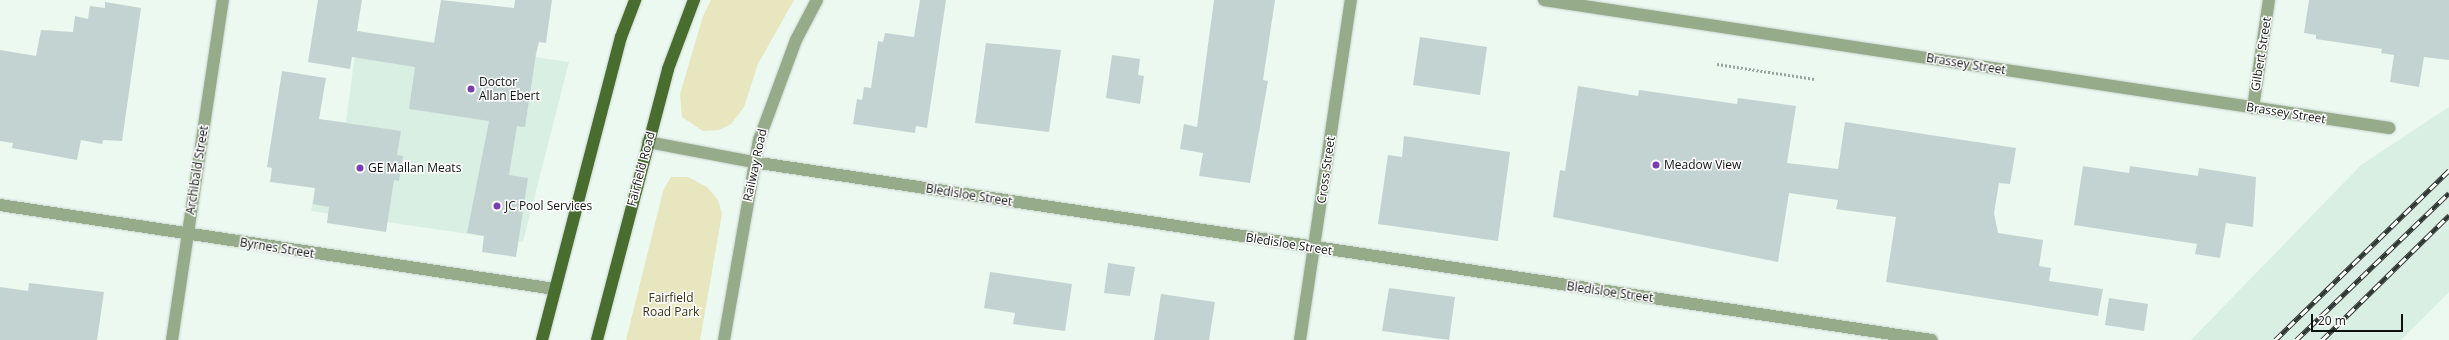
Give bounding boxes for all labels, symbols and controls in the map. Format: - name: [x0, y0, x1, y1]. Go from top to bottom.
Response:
- street label: Gilbert Street: [2248, 16, 2274, 92]
- street label: Brassey Street: [1925, 51, 2007, 77]
- place label: Doctor Allan Ebert: [479, 75, 540, 103]
- marker: Doctor Allan Ebert: [466, 84, 476, 94]
- street label: Brassey Street: [2245, 100, 2327, 126]
- street label: Archibald Street: [183, 125, 211, 215]
- street label: Railway Road: [740, 127, 770, 203]
- street label: Fairfield Road: [624, 130, 658, 208]
- street label: Cross Street: [1314, 135, 1338, 205]
- place label: Meadow View: [1664, 158, 1741, 172]
- marker: Meadow View: [1651, 160, 1661, 170]
- place label: GE Mallan Meats: [368, 161, 461, 175]
- marker: GE Mallan Meats: [355, 163, 365, 173]
- street label: Bledisloe Street: [925, 181, 1013, 209]
- place label: JC Pool Services: [505, 199, 592, 213]
- marker: JC Pool Services: [492, 201, 502, 211]
- street label: Bledisloe Street: [1245, 230, 1333, 258]
- street label: Byrnes Street: [239, 235, 315, 261]
- street label: Bledisloe Street: [1566, 279, 1654, 305]
- park label: Fairfield Road Park: [643, 291, 699, 319]
- scale bar: [2313, 306, 2405, 332]
- text: 20 m: [2318, 312, 2346, 329]

